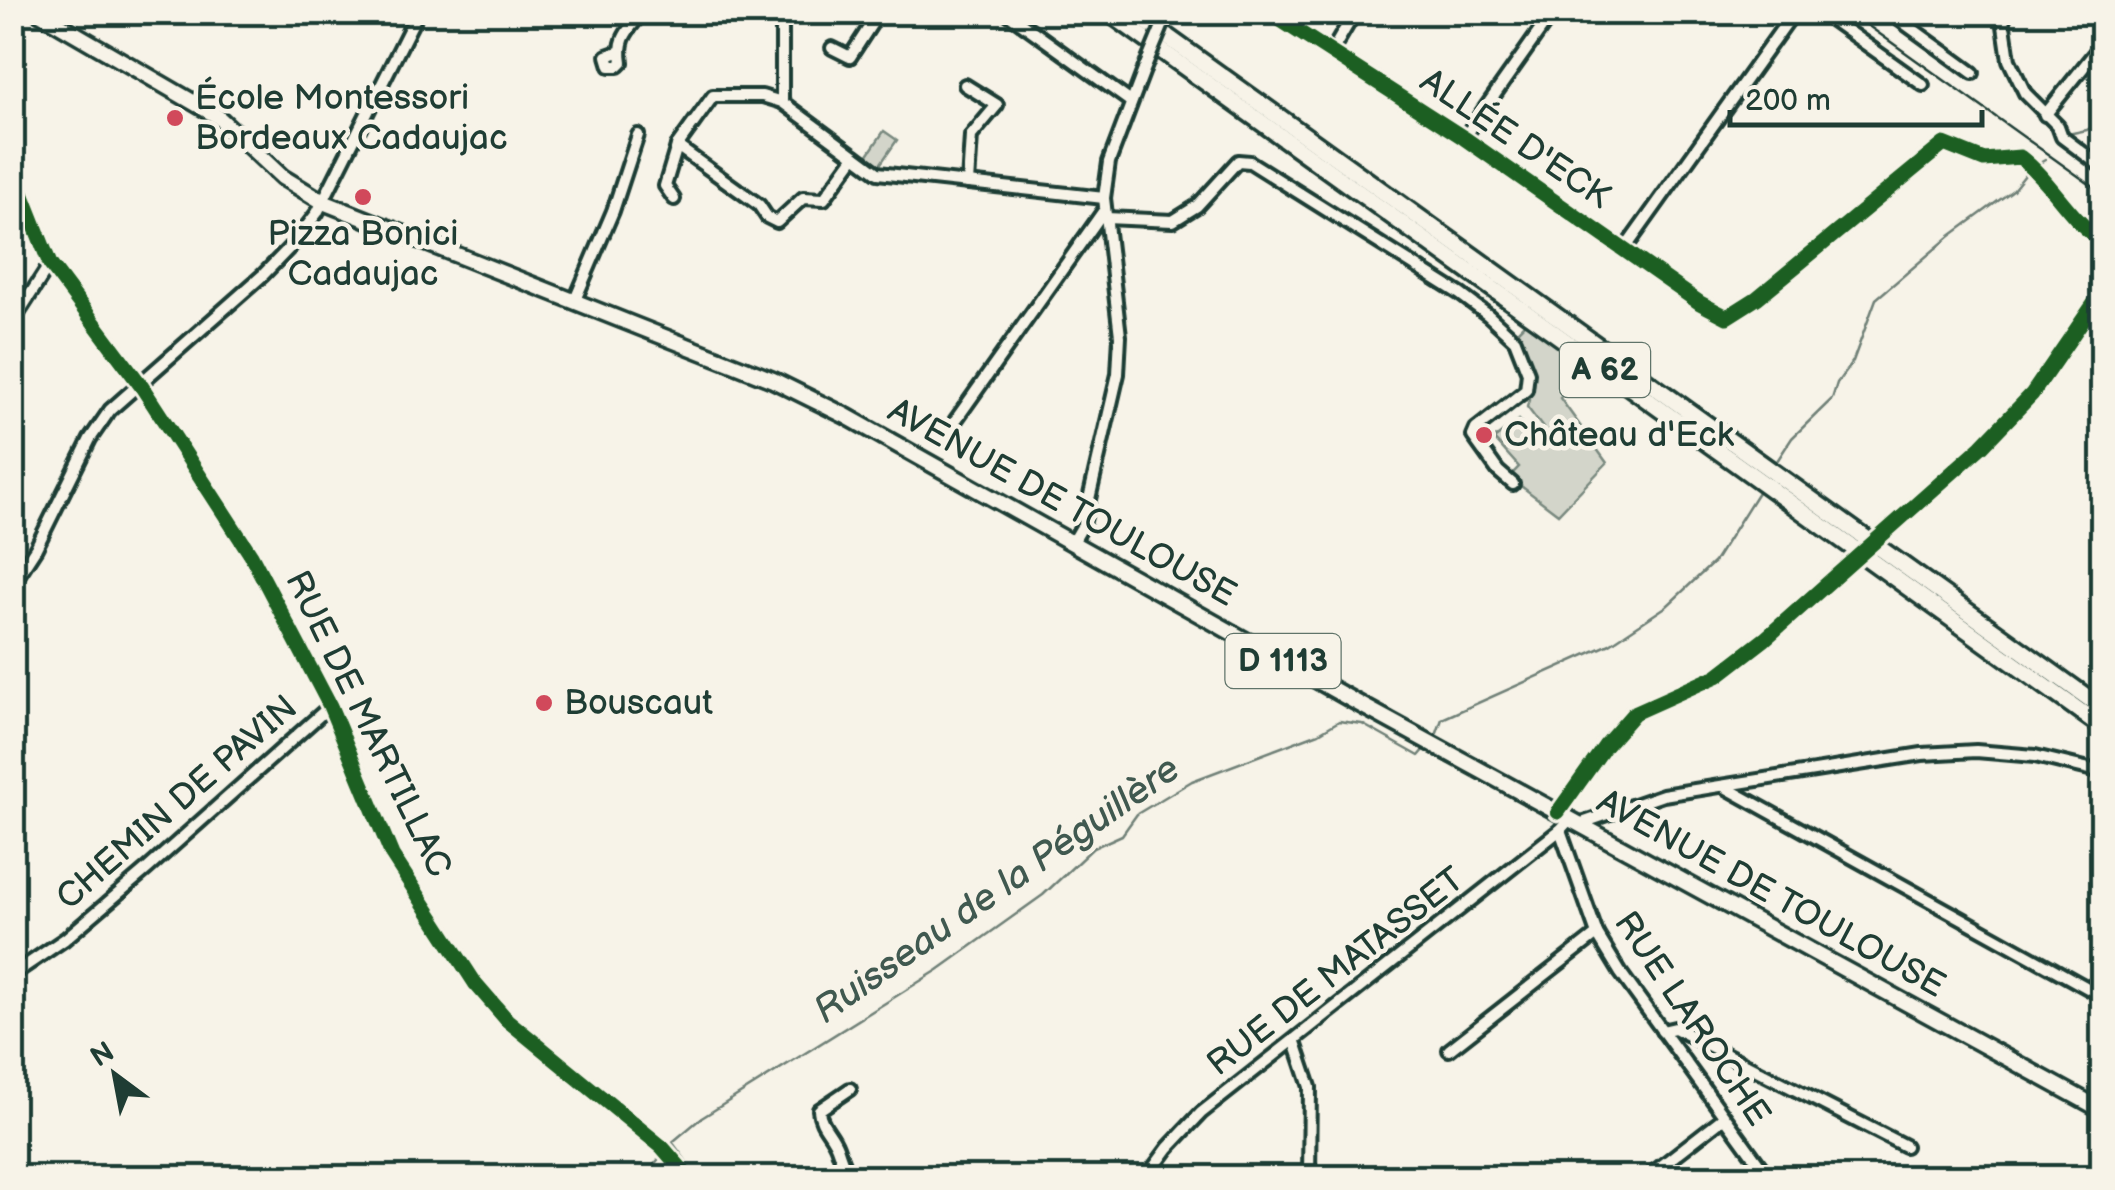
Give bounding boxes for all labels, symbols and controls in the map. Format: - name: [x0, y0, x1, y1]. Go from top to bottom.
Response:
- street label: ALLÉE D'ECK: [1412, 59, 1619, 219]
- scale bar: [1730, 65, 1982, 127]
- place label: École Montessori Bordeaux Cadaujac: [195, 76, 508, 160]
- text: 200 m: [1745, 83, 1831, 119]
- marker: École Montessori Bordeaux Cadaujac: [164, 107, 186, 129]
- marker: Pizza Bonici Cadaujac: [352, 186, 374, 208]
- place label: Pizza Bonici Cadaujac: [267, 213, 459, 296]
- road number: A 62: [1560, 343, 1650, 397]
- street label: AVENUE DE TOULOUSE: [880, 389, 1244, 617]
- place label: Château d'Eck: [1504, 414, 1735, 457]
- marker: Château d'Eck: [1473, 424, 1495, 446]
- street label: RUE DE MARTILLAC: [275, 564, 461, 884]
- road number: D 1113: [1226, 634, 1340, 688]
- place label: Bouscaut: [564, 682, 713, 725]
- street label: CHEMIN DE PAVIN: [48, 687, 306, 919]
- marker: Bouscaut: [533, 692, 555, 714]
- water label: Ruisseau de la Péguillère: [805, 746, 1189, 1034]
- street label: AVENUE DE TOULOUSE: [1589, 780, 1953, 1008]
- street label: RUE DE MATASSET: [1199, 858, 1473, 1086]
- street label: RUE LAROCHE: [1604, 904, 1780, 1134]
- north arrow: [65, 1025, 165, 1125]
- text: N: [85, 1036, 120, 1075]

